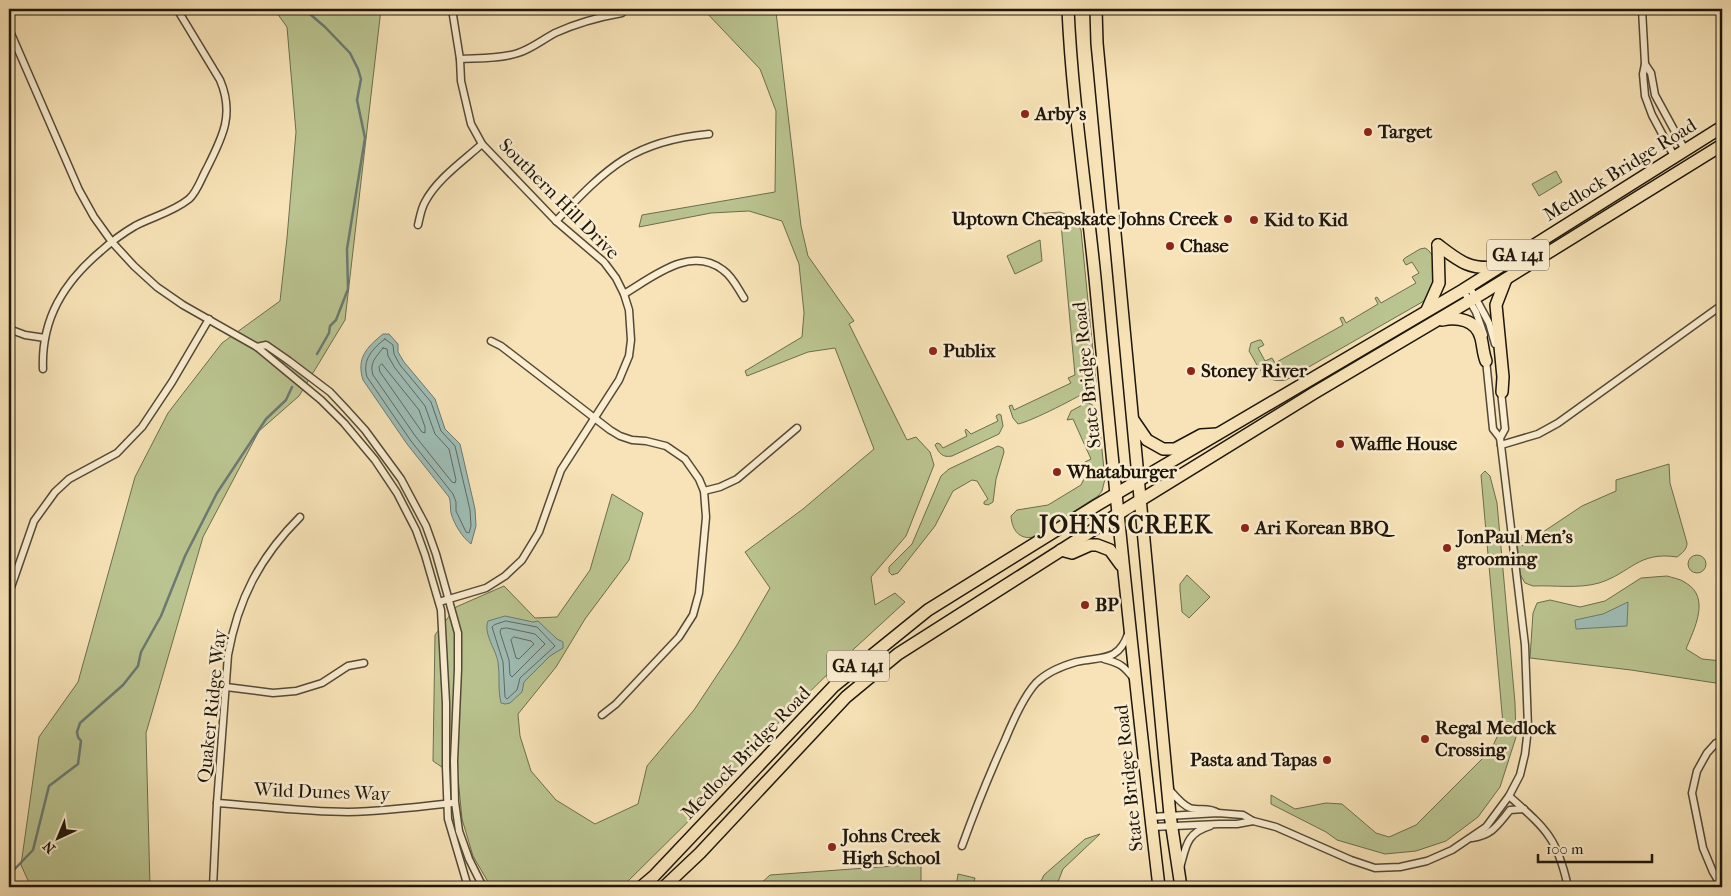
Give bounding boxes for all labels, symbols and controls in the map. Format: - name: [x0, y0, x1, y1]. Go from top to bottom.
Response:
- place label: Arby's: [1034, 103, 1086, 125]
- marker: Arby's: [1019, 108, 1031, 120]
- street label: Medlock Bridge Road: [1540, 114, 1701, 226]
- place label: Target: [1377, 121, 1433, 143]
- marker: Target: [1362, 126, 1374, 138]
- street label: Southern Hill Drive: [494, 134, 624, 264]
- place label: Uptown Cheapskate Johns Creek: [951, 208, 1219, 230]
- place label: Kid to Kid: [1264, 209, 1349, 231]
- marker: Uptown Cheapskate Johns Creek: [1222, 213, 1234, 225]
- marker: Kid to Kid: [1248, 214, 1260, 226]
- place label: Chase: [1180, 235, 1229, 257]
- marker: Chase: [1164, 240, 1176, 252]
- road number: GA 141: [1487, 240, 1549, 270]
- street label: State Bridge Road: [1068, 300, 1106, 450]
- place label: Publix: [943, 340, 997, 362]
- marker: Publix: [927, 345, 939, 357]
- place label: Stoney River: [1201, 360, 1308, 382]
- marker: Stoney River: [1185, 365, 1197, 377]
- place label: Waffle House: [1349, 433, 1458, 455]
- marker: Waffle House: [1334, 438, 1346, 450]
- place label: Whataburger: [1066, 461, 1178, 483]
- marker: Whataburger: [1051, 466, 1063, 478]
- district label: JOHNS CREEK: [1037, 511, 1213, 539]
- place label: Ari Korean BBQ: [1254, 517, 1395, 539]
- marker: Ari Korean BBQ: [1239, 522, 1251, 534]
- place label: JonPaul Men's grooming: [1455, 526, 1573, 570]
- marker: JonPaul Men's grooming: [1441, 542, 1453, 554]
- place label: BP: [1095, 594, 1119, 616]
- marker: BP: [1079, 599, 1091, 611]
- street label: Quaker Ridge Way: [193, 627, 231, 784]
- road number: GA 141: [827, 650, 889, 681]
- street label: Medlock Bridge Road: [677, 682, 816, 824]
- street label: State Bridge Road: [1110, 703, 1148, 853]
- place label: Regal Medlock Crossing: [1435, 717, 1557, 761]
- marker: Regal Medlock Crossing: [1419, 733, 1431, 745]
- place label: Pasta and Tapas: [1190, 749, 1317, 771]
- marker: Pasta and Tapas: [1321, 754, 1333, 766]
- street label: Wild Dunes Way: [252, 779, 391, 805]
- north arrow: [32, 814, 82, 864]
- place label: Johns Creek High School: [840, 825, 941, 869]
- scale bar: [1538, 831, 1652, 863]
- text: N: [39, 837, 59, 857]
- text: 100 m: [1546, 840, 1584, 858]
- marker: Johns Creek High School: [826, 841, 838, 853]

